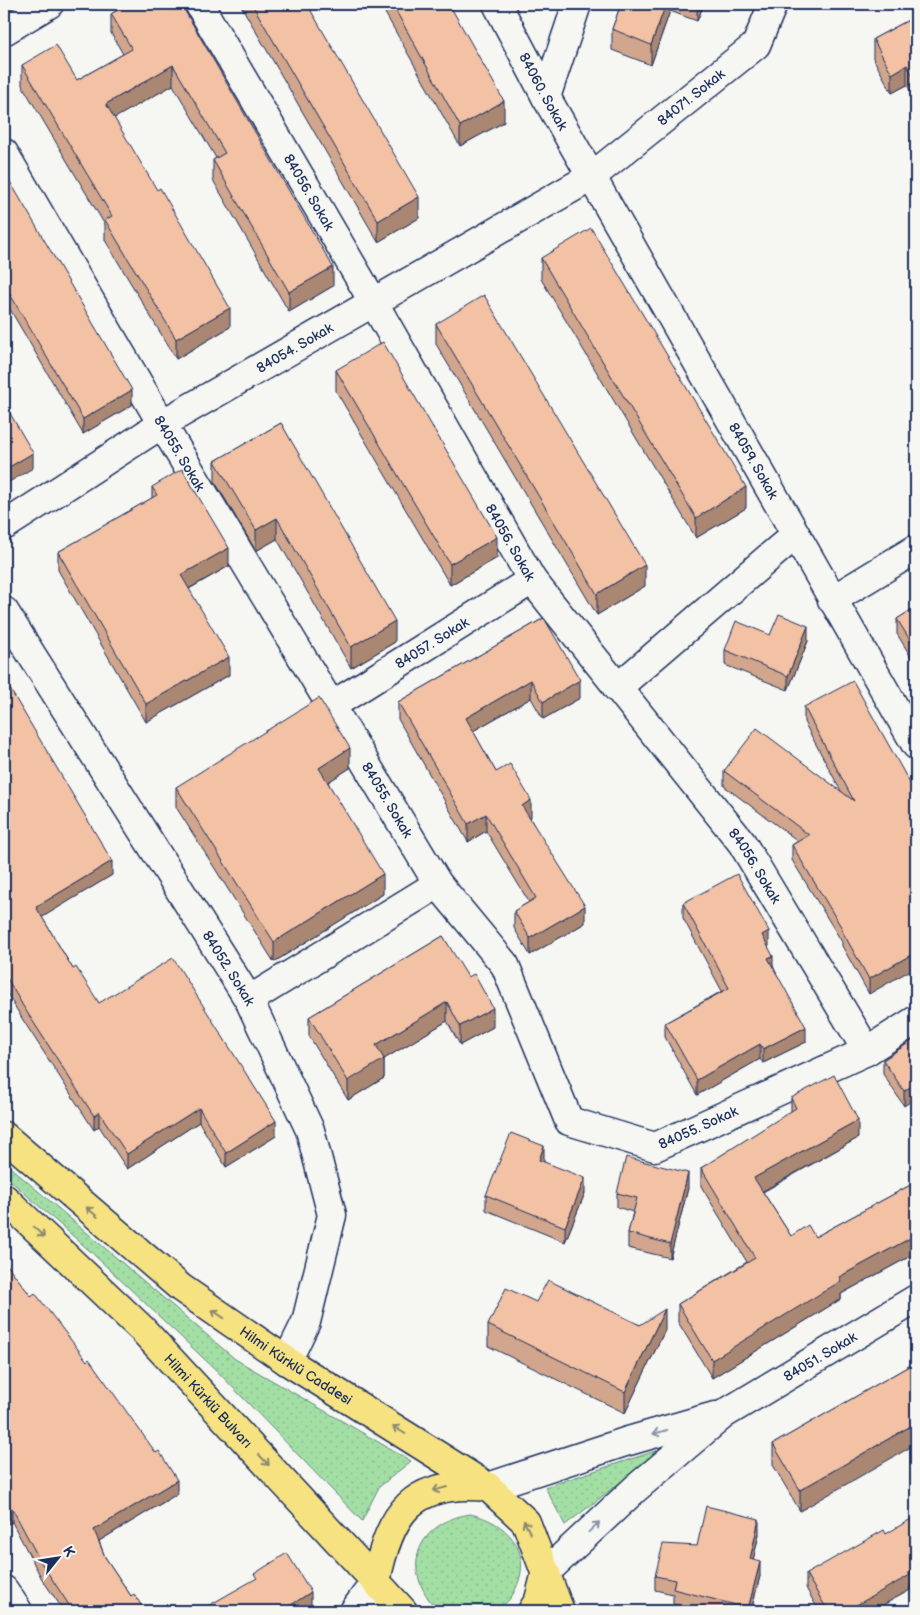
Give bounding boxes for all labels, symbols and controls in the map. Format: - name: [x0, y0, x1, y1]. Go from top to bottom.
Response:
- street label: 84060. Sokak: [516, 50, 572, 133]
- street label: 84071. Sokak: [654, 65, 728, 129]
- street label: 84056. Sokak: [280, 151, 338, 234]
- street label: 84054. Sokak: [253, 319, 336, 376]
- street label: 84055. Sokak: [150, 413, 209, 494]
- street label: 84059. Sokak: [725, 420, 782, 502]
- street label: 84056. Sokak: [482, 501, 539, 584]
- street label: 84057. Sokak: [392, 613, 472, 672]
- street label: 84055. Sokak: [358, 759, 417, 841]
- street label: 84056. Sokak: [725, 825, 785, 907]
- street label: 84052. Sokak: [199, 927, 259, 1008]
- street label: 84055. Sokak: [656, 1102, 740, 1153]
- one-way arrow: [86, 1206, 99, 1217]
- one-way arrow: [33, 1226, 46, 1238]
- one-way arrow: [212, 1309, 226, 1319]
- street label: Hilmi Kürklü Caddesi: [236, 1322, 356, 1408]
- street label: 84051. Sokak: [780, 1328, 860, 1385]
- street label: Hilmi Kürklü Bulvarı: [161, 1350, 256, 1451]
- one-way arrow: [392, 1425, 406, 1436]
- one-way arrow: [653, 1428, 669, 1437]
- one-way arrow: [258, 1453, 270, 1466]
- one-way arrow: [432, 1485, 448, 1494]
- one-way arrow: [522, 1520, 532, 1535]
- one-way arrow: [588, 1521, 600, 1533]
- north arrow: [32, 1532, 82, 1582]
- text: K: [59, 1543, 79, 1561]

